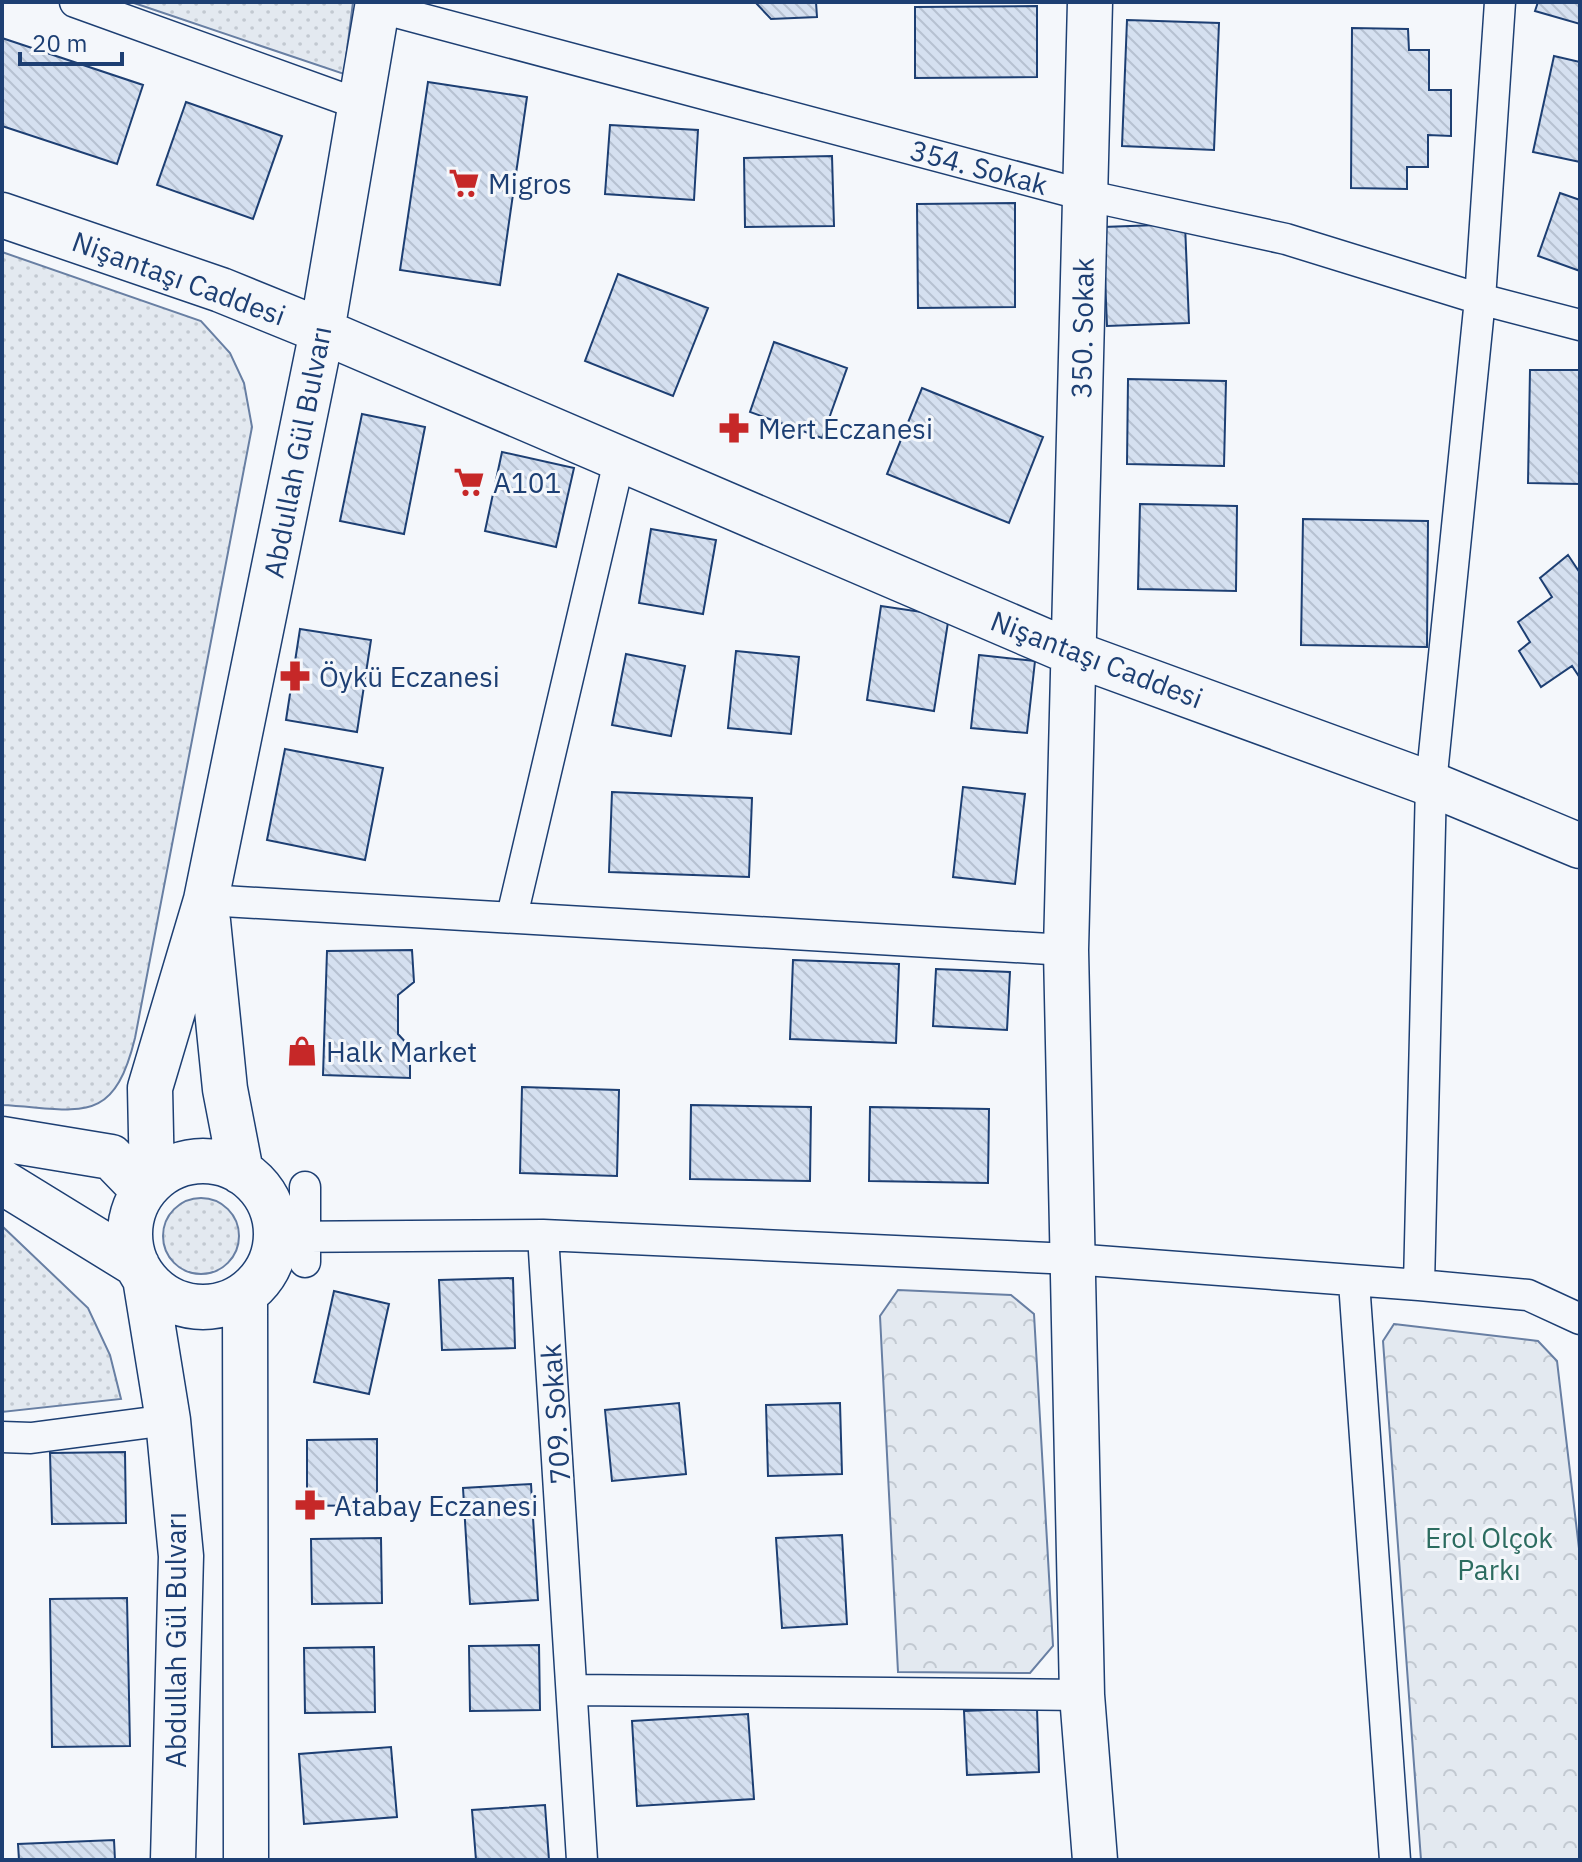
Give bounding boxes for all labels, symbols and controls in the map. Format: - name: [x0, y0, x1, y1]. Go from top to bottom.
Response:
- scale bar: [20, 16, 122, 66]
- text: 20 m: [32, 27, 87, 59]
- street label: 354. Sokak: [906, 131, 1052, 203]
- place label: Migros: [488, 165, 572, 202]
- supermarket icon: Migros: [447, 166, 481, 200]
- street label: Nişantaşı Caddesi: [67, 222, 291, 334]
- street label: 350. Sokak: [1062, 257, 1102, 399]
- street label: Abdullah Gül Bulvarı: [254, 323, 340, 581]
- place label: Mert Eczanesi: [758, 410, 933, 447]
- pharmacy icon: Mert Eczanesi: [717, 411, 751, 445]
- place label: A101: [493, 464, 561, 501]
- supermarket icon: A101: [452, 465, 486, 499]
- street label: Nişantaşı Caddesi: [986, 602, 1208, 716]
- place label: Öykü Eczanesi: [319, 658, 500, 695]
- pharmacy icon: Öykü Eczanesi: [278, 659, 312, 693]
- place label: Halk Market: [326, 1033, 477, 1070]
- shop icon: Halk Market: [285, 1034, 319, 1068]
- street label: 709. Sokak: [532, 1342, 578, 1486]
- place label: Atabay Eczanesi: [334, 1487, 538, 1524]
- pharmacy icon: Atabay Eczanesi: [293, 1488, 327, 1522]
- street label: Abdullah Gül Bulvarı: [157, 1512, 194, 1768]
- park label: Erol Olçok Parkı: [1425, 1519, 1553, 1588]

